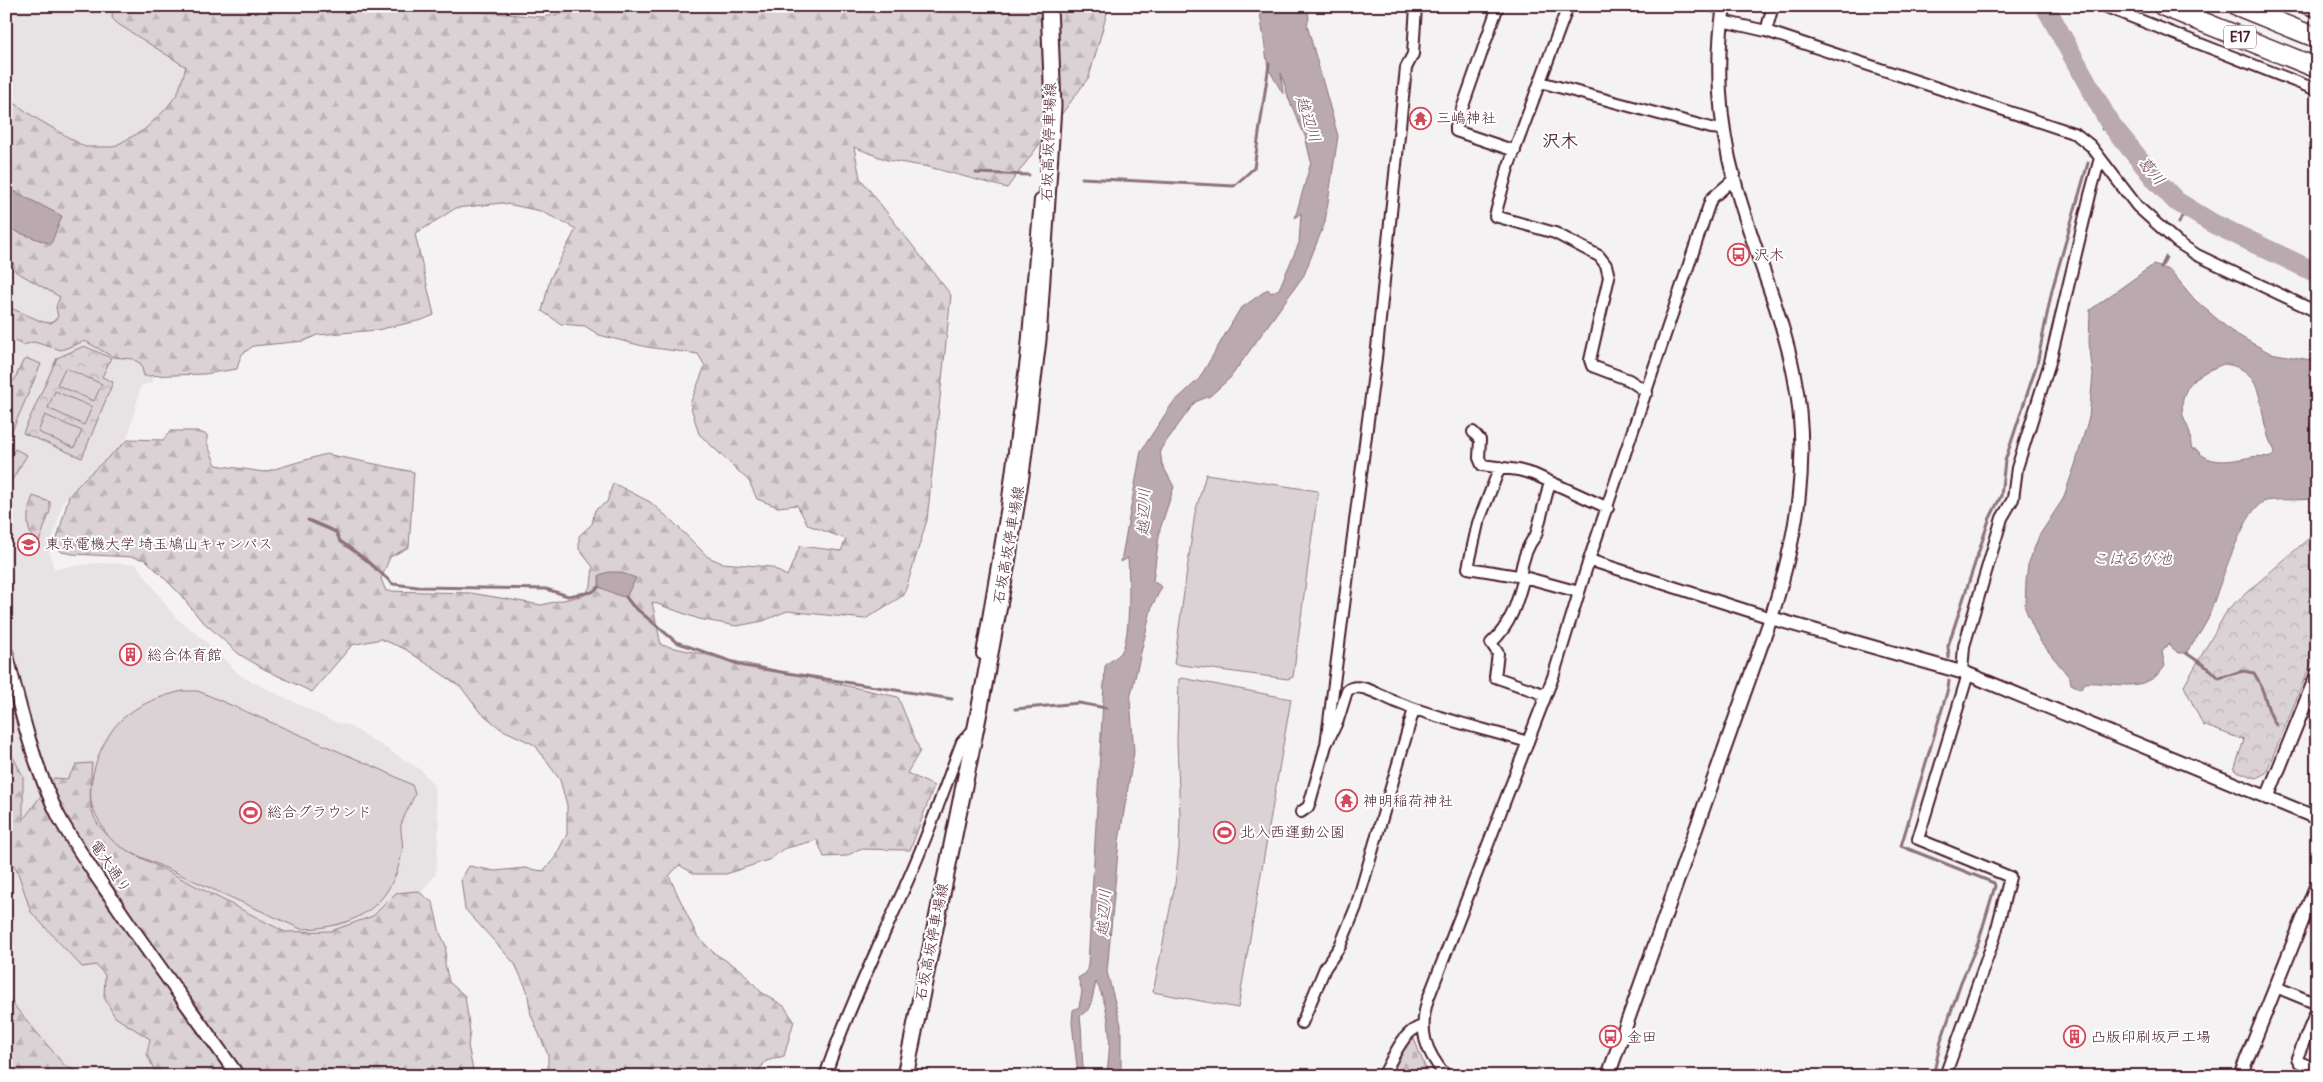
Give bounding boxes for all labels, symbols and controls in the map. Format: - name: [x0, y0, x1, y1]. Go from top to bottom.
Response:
- road number: E17: [2224, 26, 2256, 48]
- street label: 石坂高坂停車場線: [1037, 82, 1061, 202]
- water label: 越辺川: [1291, 92, 1325, 145]
- temple icon: 三嶋神社: [1408, 106, 1432, 130]
- place label: 三嶋神社: [1436, 109, 1496, 128]
- district label: 沢木: [1542, 130, 1578, 153]
- water label: 葛川: [2133, 152, 2169, 190]
- bus stop icon: 沢木: [1726, 243, 1750, 267]
- place label: 沢木: [1754, 246, 1784, 265]
- street label: 石坂高坂停車場線: [989, 484, 1029, 606]
- water label: 越辺川: [1133, 488, 1155, 537]
- school or university icon: 東京電機大学 埼玉鳩山キャンパス: [17, 532, 41, 556]
- place label: 東京電機大学 埼玉鳩山キャンパス: [45, 535, 273, 554]
- water label: こはるが池: [2092, 549, 2173, 569]
- building icon: 総合体育館: [119, 643, 143, 667]
- place label: 総合体育館: [147, 646, 222, 665]
- temple icon: 神明稲荷神社: [1335, 789, 1359, 813]
- place label: 神明稲荷神社: [1363, 792, 1453, 811]
- sports icon: 総合グラウンド: [239, 800, 263, 824]
- place label: 総合グラウンド: [267, 803, 372, 822]
- sports icon: 北入西運動公園: [1212, 820, 1236, 844]
- place label: 北入西運動公園: [1240, 823, 1345, 842]
- street label: 電大通り: [85, 837, 135, 897]
- street label: 石坂高坂停車場線: [911, 881, 953, 1003]
- water label: 越辺川: [1092, 888, 1116, 939]
- bus stop icon: 金田: [1599, 1025, 1623, 1049]
- building icon: 凸版印刷坂戸工場: [2063, 1025, 2087, 1049]
- place label: 金田: [1627, 1028, 1657, 1047]
- place label: 凸版印刷坂戸工場: [2091, 1028, 2211, 1047]

